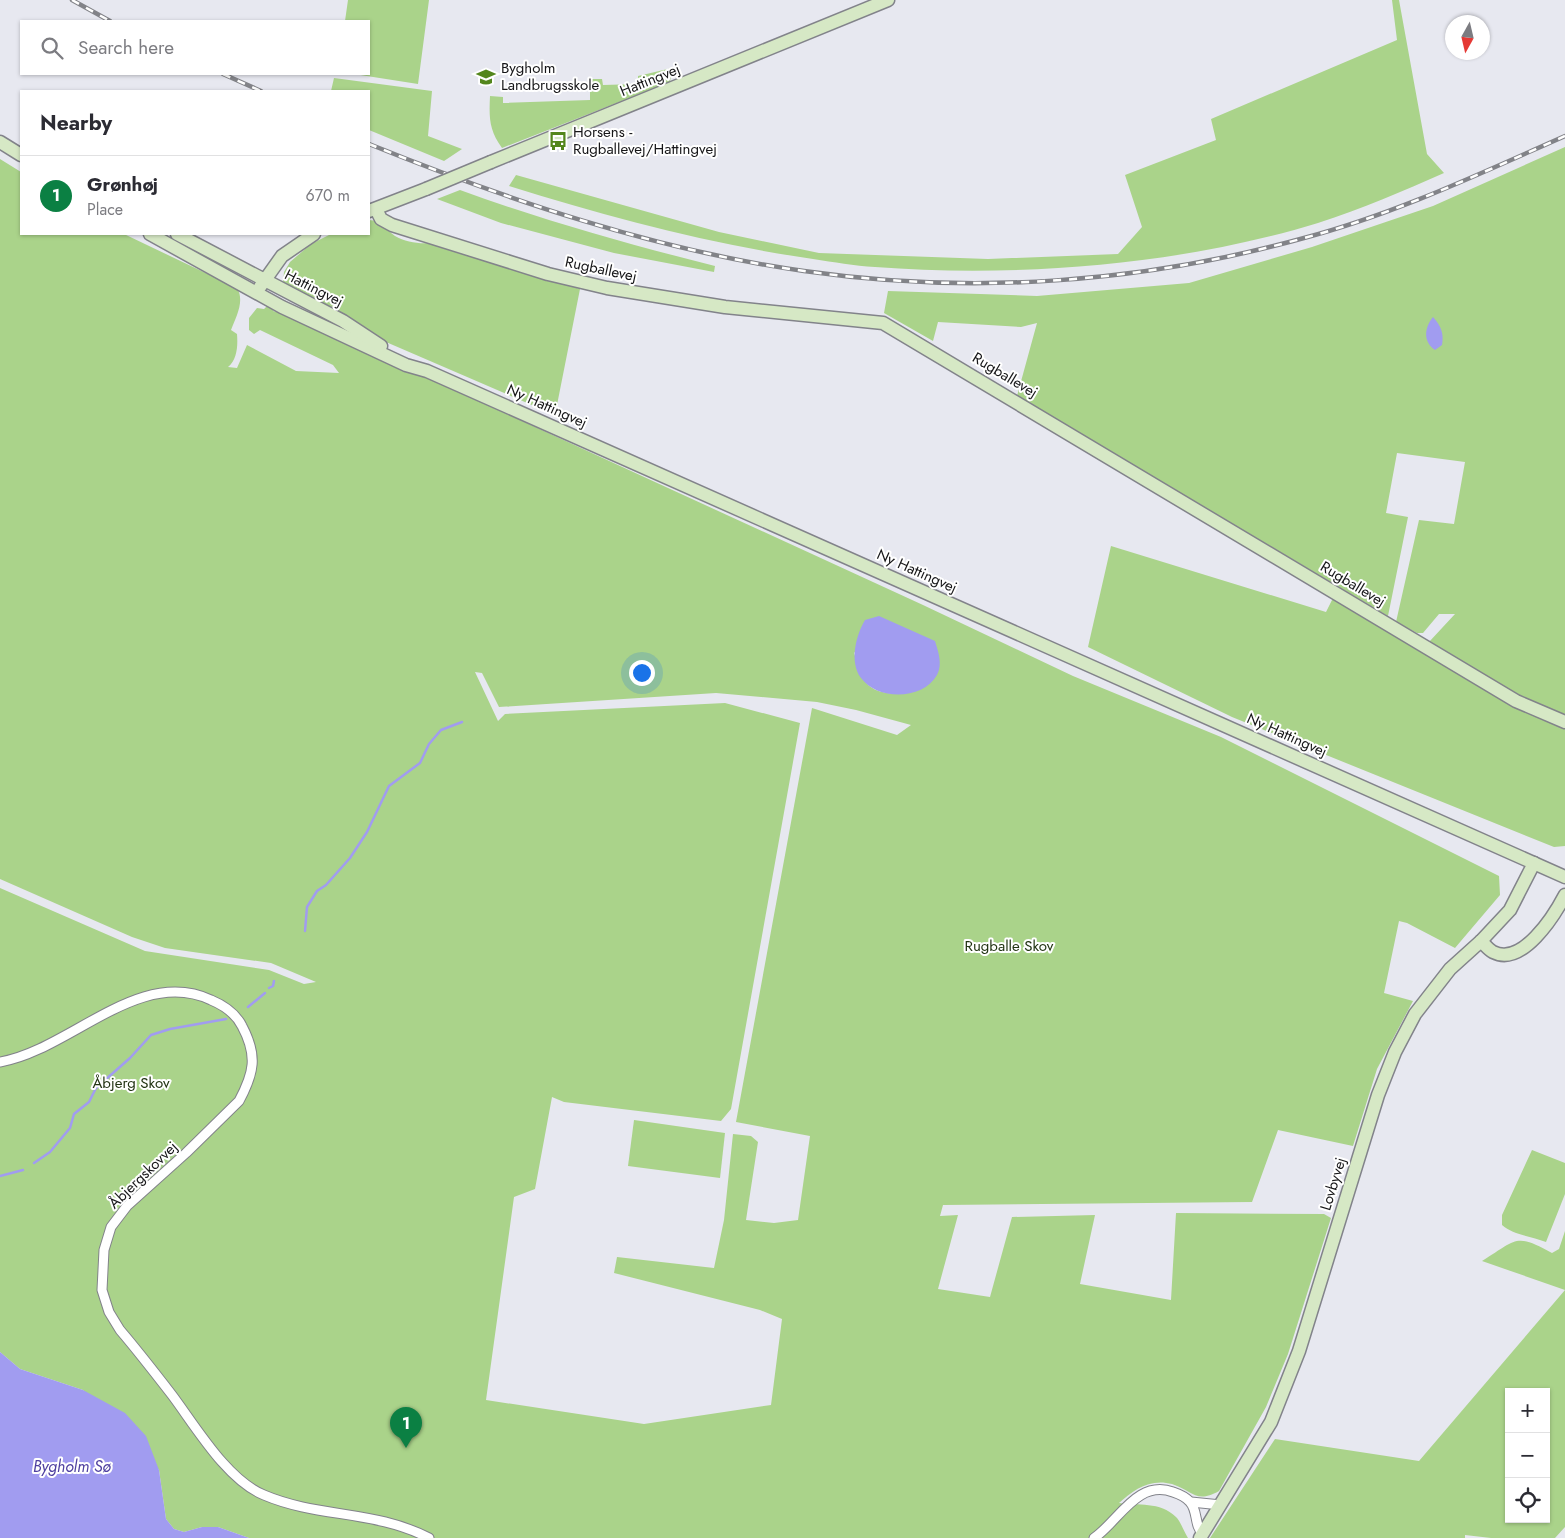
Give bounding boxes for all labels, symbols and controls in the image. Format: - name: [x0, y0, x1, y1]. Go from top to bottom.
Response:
- north arrow: [1445, 15, 1490, 60]
- search box: [20, 20, 370, 75]
- icon: search: [38, 34, 66, 62]
- text: Search here: [78, 34, 174, 61]
- place label: Bygholm Landbrugsskole: [501, 57, 600, 96]
- street label: Hattingvej: [617, 58, 683, 102]
- school or university icon: Bygholm Landbrugsskole: [475, 66, 497, 88]
- text: Nearby: [40, 108, 112, 138]
- place label: Horsens - Rugballevej/Hattingvej: [573, 121, 717, 160]
- bus stop icon: Horsens - Rugballevej/Hattingvej: [547, 130, 569, 152]
- text: Grønhøj: [87, 171, 158, 198]
- text: 1: [52, 184, 60, 207]
- text: 670 m: [306, 184, 350, 207]
- text: Place: [87, 198, 123, 221]
- street label: Rugballevej: [563, 251, 639, 287]
- street label: Hattingvej: [281, 264, 347, 312]
- street label: Rugballevej: [968, 347, 1042, 403]
- street label: Ny Hattingvej: [503, 378, 591, 434]
- street label: Ny Hattingvej: [873, 543, 961, 599]
- street label: Rugballevej: [1316, 556, 1390, 612]
- your location: [629, 660, 655, 686]
- street label: Ny Hattingvej: [1243, 707, 1331, 763]
- park label: Rugballe Skov: [965, 935, 1054, 957]
- park label: Åbjerg Skov: [92, 1072, 170, 1094]
- street label: Åbjergskovvej: [103, 1136, 183, 1214]
- street label: Lovbyvej: [1315, 1155, 1351, 1213]
- map controls: [1505, 1388, 1550, 1523]
- button: +: [1505, 1388, 1550, 1433]
- pin: 1: [390, 1407, 422, 1448]
- button: −: [1505, 1433, 1550, 1478]
- water label: Bygholm Sø: [33, 1455, 112, 1478]
- button: locate: [1505, 1478, 1550, 1523]

